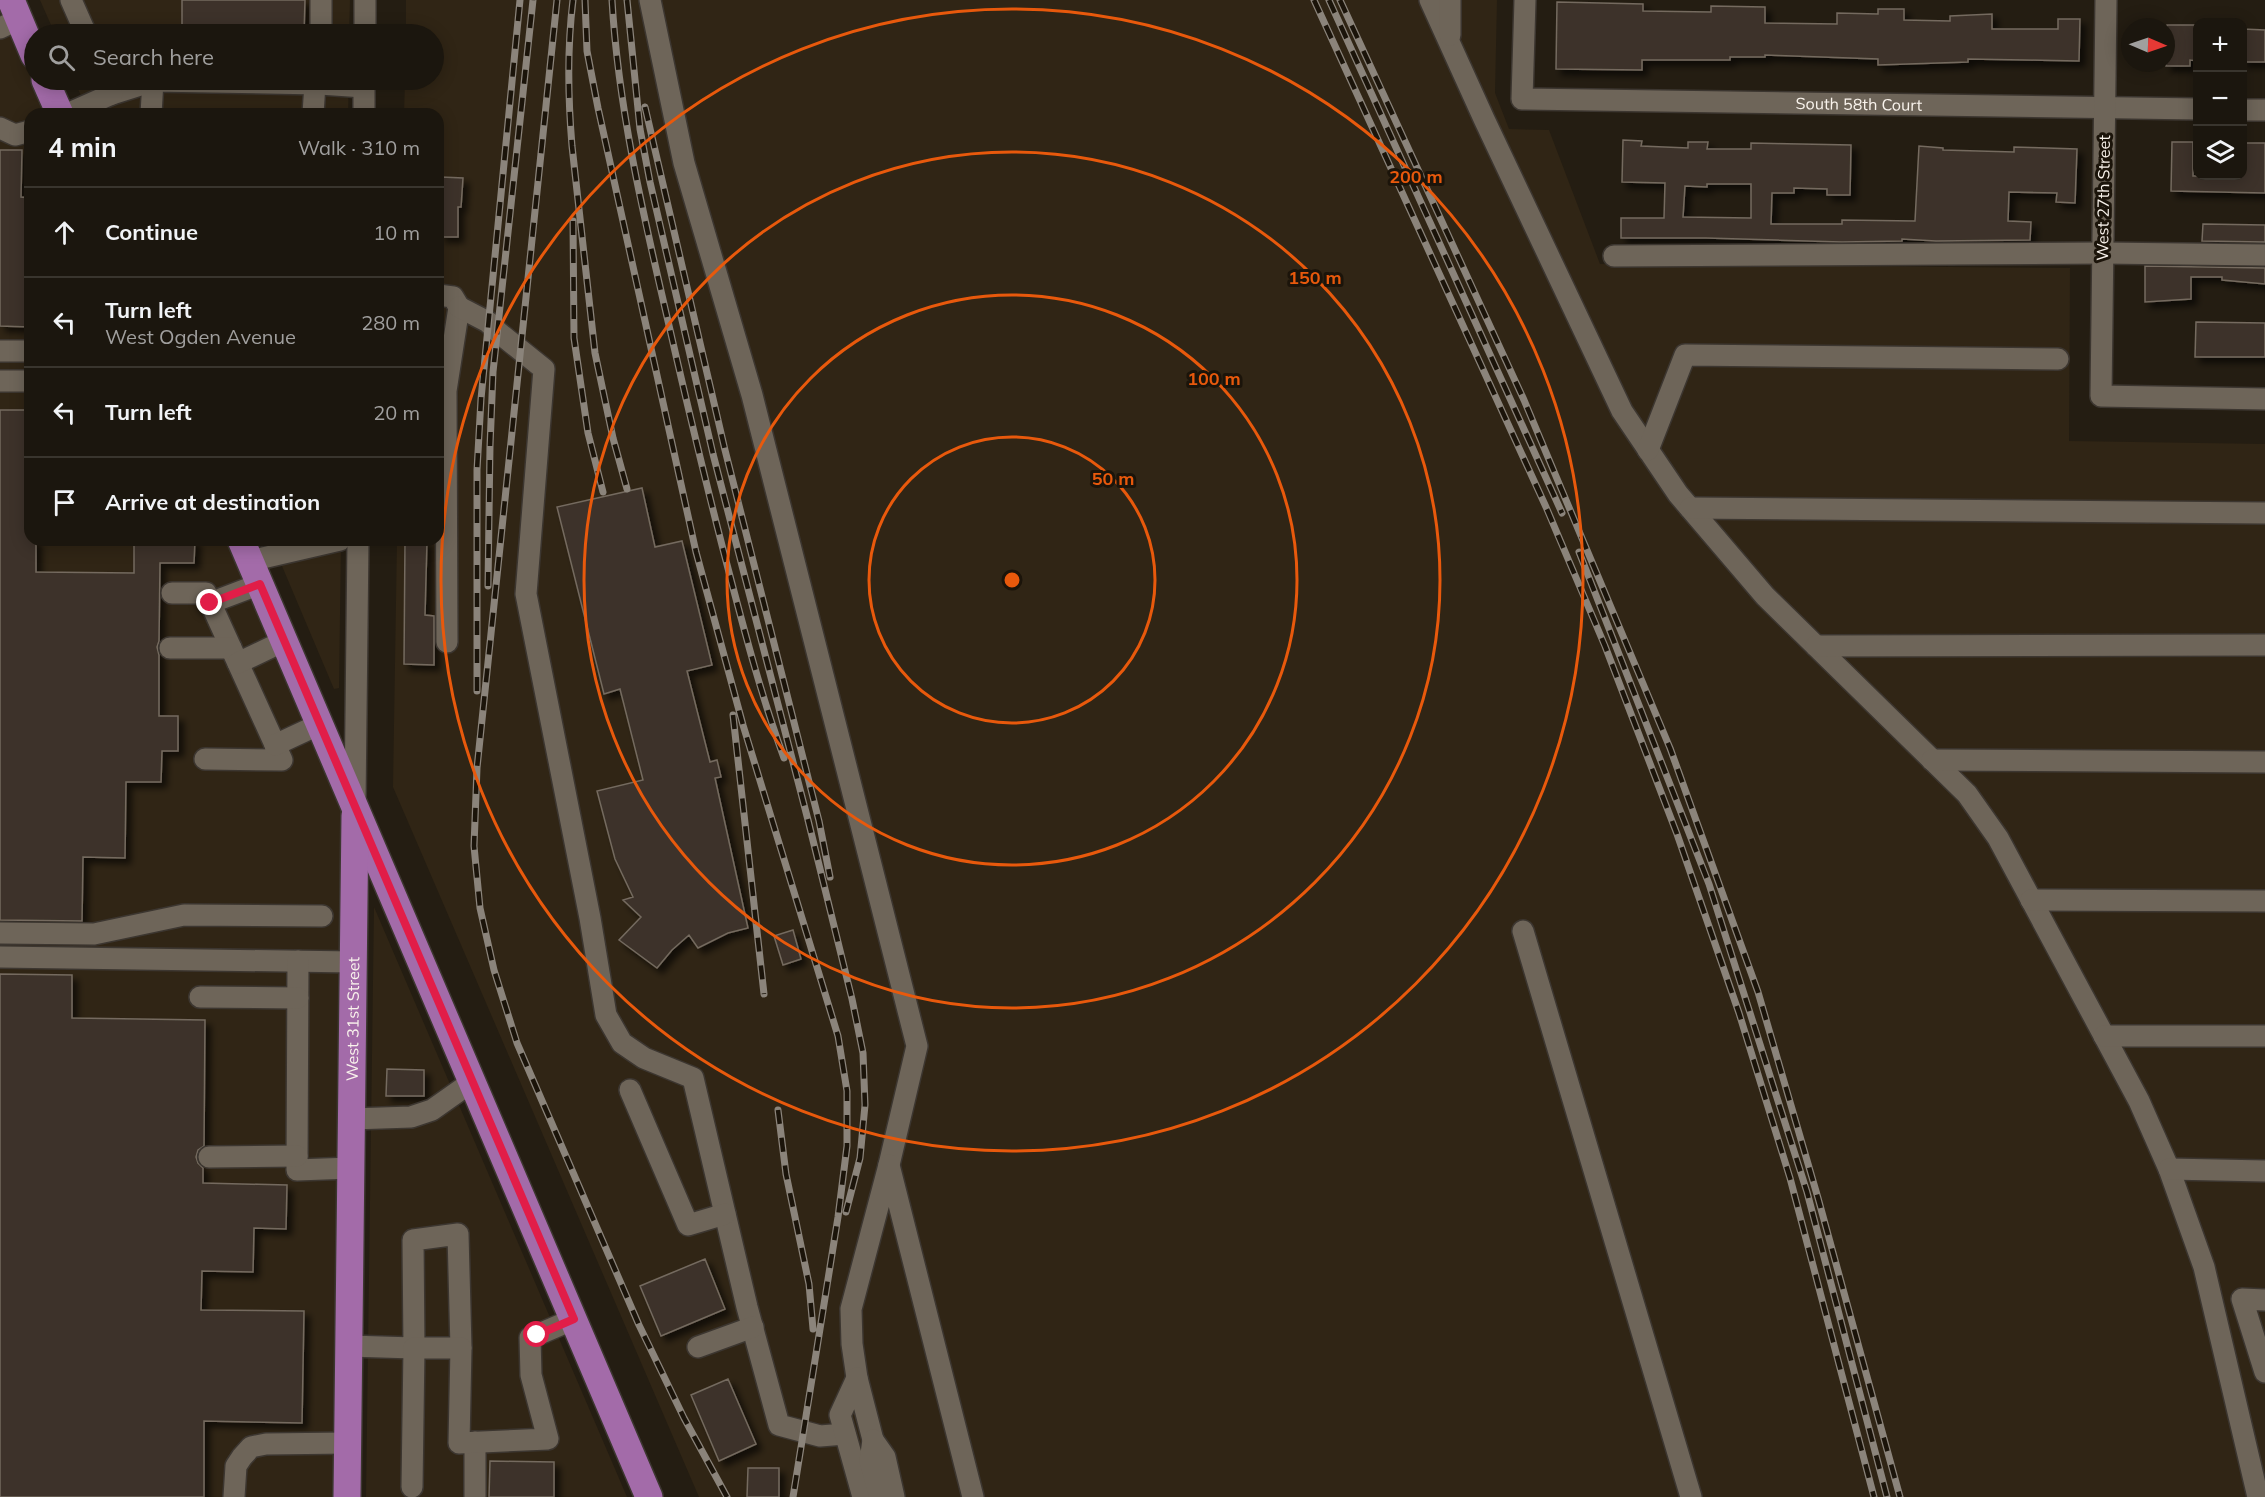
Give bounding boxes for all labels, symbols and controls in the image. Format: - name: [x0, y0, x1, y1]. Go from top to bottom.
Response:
- north arrow: [2121, 18, 2175, 72]
- map controls: [2193, 18, 2247, 180]
- button: +: [2193, 18, 2247, 72]
- search box: [24, 24, 444, 90]
- icon: search: [45, 41, 78, 74]
- text: Search here: [93, 43, 214, 71]
- button: −: [2193, 72, 2247, 126]
- street label: South 58th Court: [1796, 93, 1923, 115]
- button: layers: [2193, 126, 2247, 180]
- text: 4 min: [48, 131, 117, 164]
- text: Walk · 310 m: [298, 135, 420, 160]
- street label: West 27th Street: [2092, 135, 2114, 261]
- text: 200 m: [1389, 165, 1443, 188]
- icon: ahead: [48, 216, 81, 249]
- text: Continue: [105, 218, 198, 246]
- text: 10 m: [373, 220, 420, 245]
- text: 150 m: [1288, 266, 1342, 289]
- text: Turn left: [105, 296, 192, 324]
- icon: left: [48, 306, 81, 339]
- text: 280 m: [361, 310, 420, 335]
- text: West Ogden Avenue: [105, 324, 296, 349]
- text: 100 m: [1187, 367, 1241, 390]
- icon: left: [48, 396, 81, 429]
- text: Turn left: [105, 398, 192, 426]
- text: 20 m: [373, 400, 420, 425]
- text: 50 m: [1092, 467, 1134, 490]
- icon: arrive: [48, 486, 81, 519]
- text: Arrive at destination: [105, 488, 320, 516]
- centre of rings: [1002, 570, 1022, 590]
- route end: [196, 589, 222, 615]
- street label: West 31st Street: [342, 956, 363, 1081]
- route start: [523, 1321, 549, 1347]

